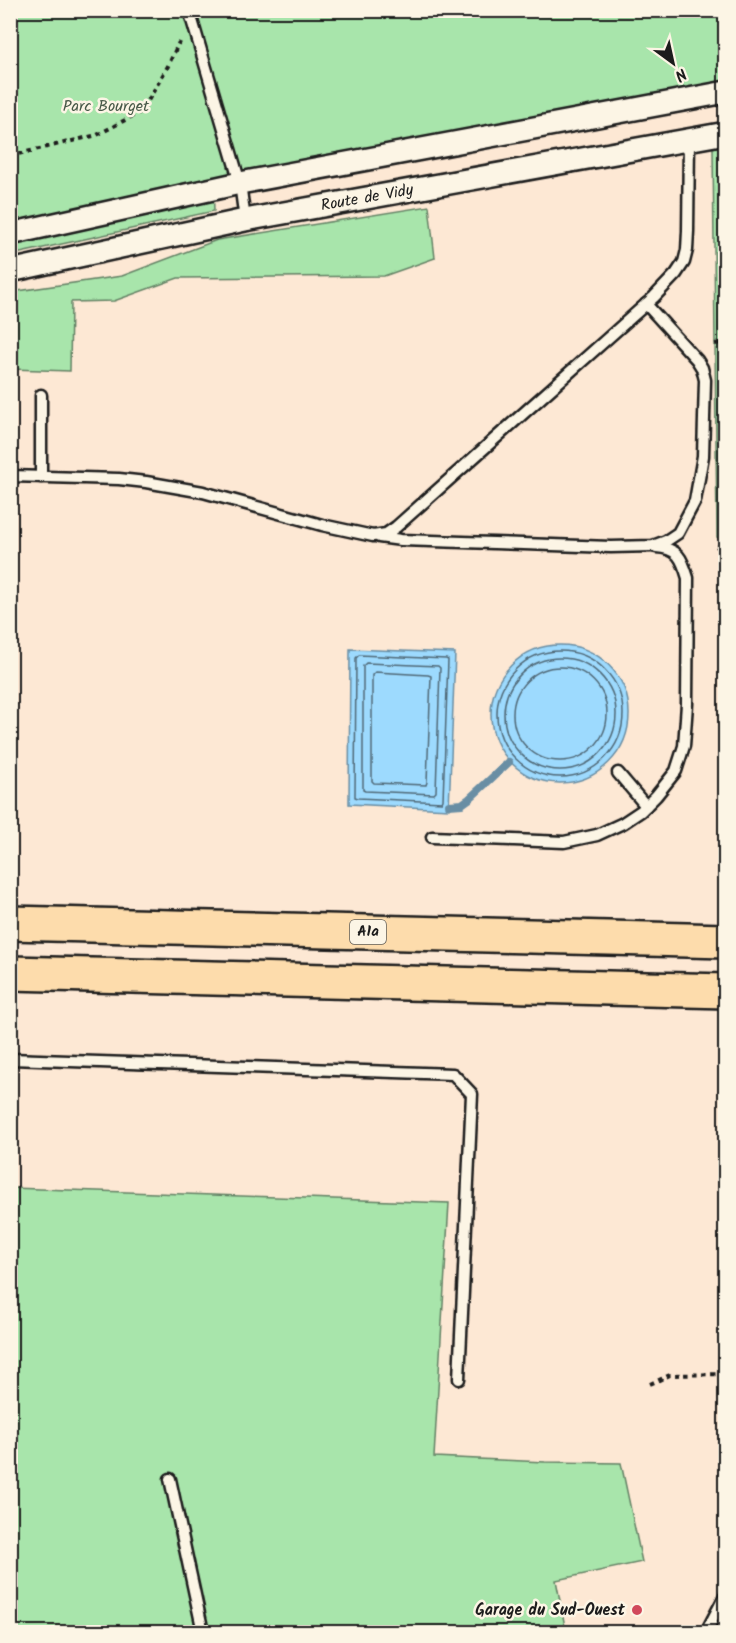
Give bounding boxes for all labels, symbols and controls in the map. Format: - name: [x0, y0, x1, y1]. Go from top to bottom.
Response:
- north arrow: [643, 33, 703, 93]
- text: N: [669, 61, 691, 88]
- park label: Parc Bourget: [63, 94, 150, 119]
- street label: Route de Vidy: [319, 177, 416, 218]
- road number: A1a: [350, 920, 386, 944]
- place label: Garage du Sud-Ouest: [475, 1598, 626, 1623]
- marker: Garage du Sud-Ouest: [630, 1603, 644, 1617]

